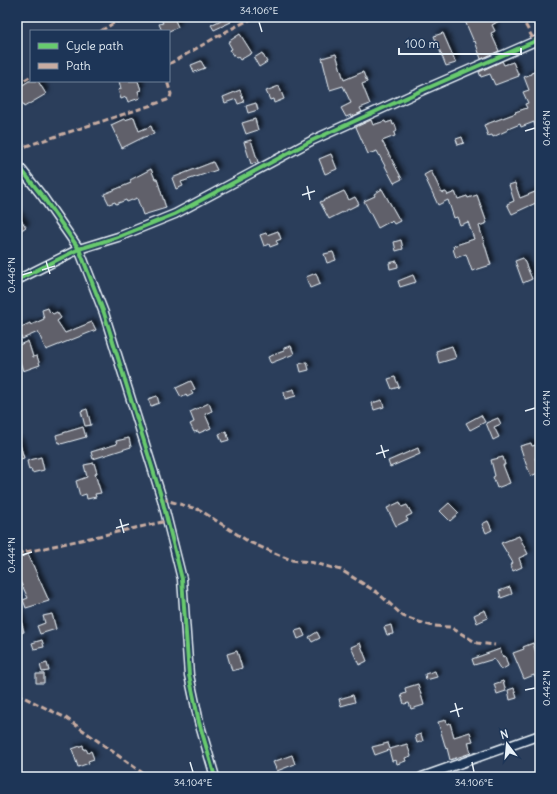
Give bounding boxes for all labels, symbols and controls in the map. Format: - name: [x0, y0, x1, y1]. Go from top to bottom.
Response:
- text: 34.106°E: [240, 4, 278, 17]
- legend: [30, 30, 170, 82]
- scale bar: [399, 30, 521, 56]
- text: 100 m: [405, 36, 439, 51]
- text: Cycle path: [66, 38, 123, 53]
- text: Path: [66, 58, 91, 73]
- text: 0.446°N: [540, 110, 553, 146]
- text: 0.446°N: [5, 257, 18, 293]
- text: 0.444°N: [540, 390, 553, 426]
- text: 0.444°N: [5, 537, 18, 573]
- text: 0.442°N: [540, 670, 553, 706]
- north arrow: [487, 724, 527, 764]
- text: N: [499, 727, 510, 742]
- text: 34.104°E: [174, 776, 212, 789]
- text: 34.106°E: [455, 776, 493, 789]

